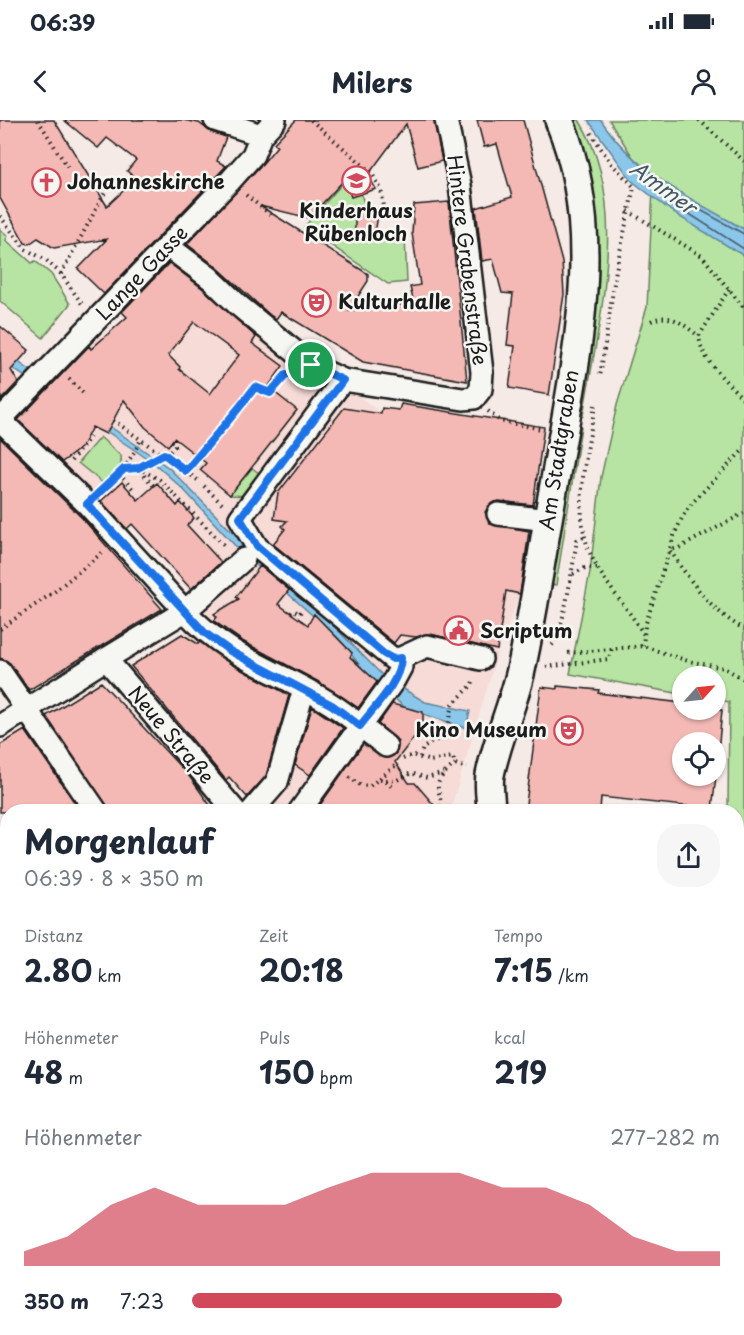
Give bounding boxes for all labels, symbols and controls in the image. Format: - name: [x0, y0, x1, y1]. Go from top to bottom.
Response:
- text: 06:39: [30, 5, 95, 38]
- text: Milers: [331, 61, 413, 102]
- icon: back: [24, 65, 57, 98]
- icon: person: [687, 65, 720, 98]
- water label: Ammer: [624, 151, 707, 223]
- street label: Hintere Grabenstraße: [440, 153, 496, 367]
- school or university icon: Kinderhaus Rübenloch: [340, 165, 372, 197]
- church icon: Johanneskirche: [30, 166, 62, 198]
- place label: Johanneskirche: [67, 166, 225, 196]
- place label: Kinderhaus Rübenloch: [299, 195, 413, 248]
- street label: Lange Gasse: [88, 218, 194, 326]
- theatre icon: Kulturhalle: [301, 286, 333, 318]
- place label: Kulturhalle: [338, 286, 451, 316]
- pin: [285, 339, 336, 390]
- icon: arrive: [294, 348, 327, 381]
- street label: Am Stadtgraben: [531, 367, 586, 532]
- public building icon: Scriptum: [443, 615, 475, 647]
- place label: Scriptum: [480, 615, 572, 645]
- north arrow: [672, 666, 726, 720]
- map controls: [672, 666, 726, 786]
- street label: Neue Straße: [122, 679, 222, 790]
- place label: Kino Museum: [416, 714, 547, 744]
- theatre icon: Kino Museum: [552, 714, 584, 746]
- button: locate: [672, 732, 726, 786]
- text: Morgenlauf: [24, 815, 214, 865]
- button: share: [657, 824, 720, 887]
- text: 06:39 · 8 × 350 m: [24, 863, 204, 893]
- text: Distanz: [24, 923, 83, 947]
- text: Zeit: [259, 923, 288, 947]
- text: Tempo: [494, 923, 543, 947]
- text: 2.80: [24, 947, 92, 992]
- text: 20:18: [259, 947, 344, 992]
- text: 7:15: [494, 947, 553, 992]
- text: km: [92, 963, 122, 987]
- text: /km: [553, 963, 589, 987]
- text: Höhenmeter: [24, 1025, 118, 1049]
- text: Puls: [259, 1025, 290, 1049]
- text: kcal: [494, 1025, 526, 1049]
- text: 48: [24, 1049, 63, 1094]
- text: 150: [259, 1049, 315, 1094]
- text: 219: [494, 1049, 547, 1094]
- text: m: [63, 1065, 83, 1089]
- text: bpm: [315, 1065, 353, 1089]
- text: Höhenmeter: [24, 1122, 142, 1152]
- text: 277–282 m: [610, 1122, 720, 1152]
- text: 350 m: [24, 1286, 89, 1316]
- text: 7:23: [120, 1286, 164, 1316]

